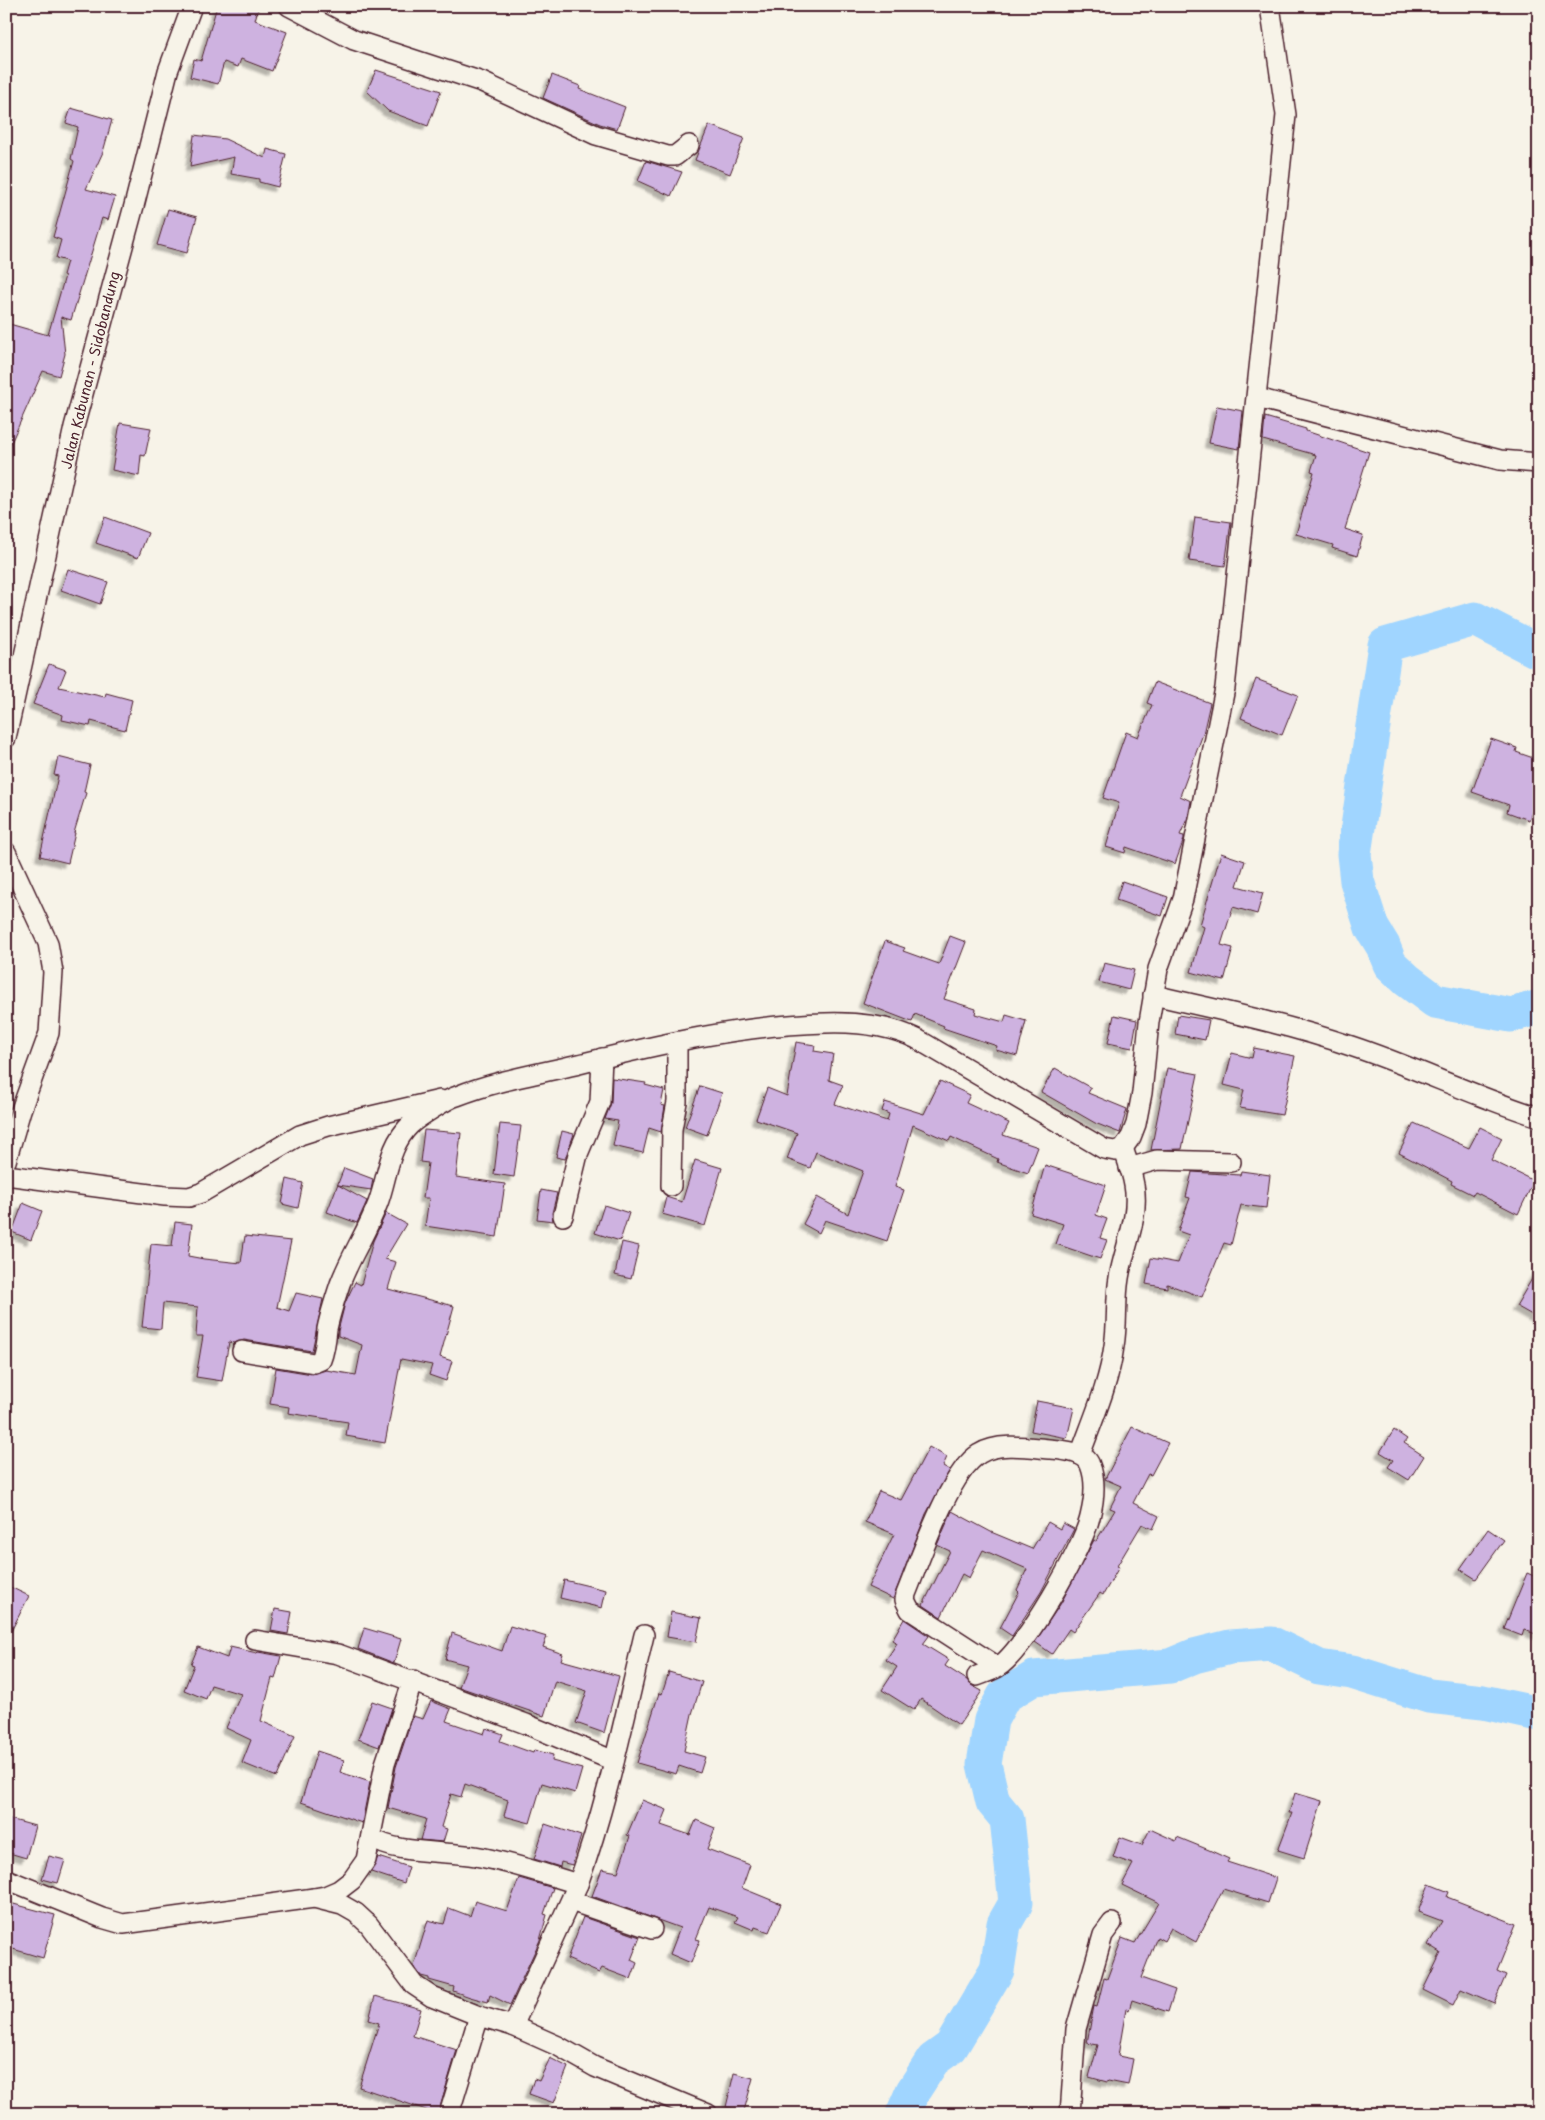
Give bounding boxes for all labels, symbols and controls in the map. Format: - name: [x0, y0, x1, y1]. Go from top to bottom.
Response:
- street label: Jalan Kabunan - Sidobandung: [55, 269, 125, 471]

